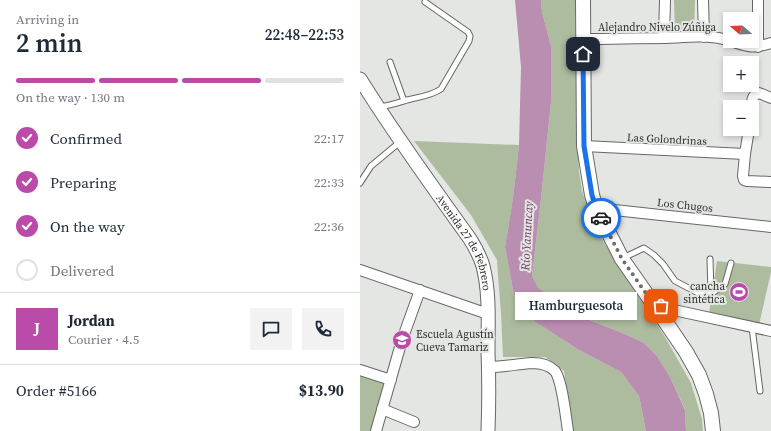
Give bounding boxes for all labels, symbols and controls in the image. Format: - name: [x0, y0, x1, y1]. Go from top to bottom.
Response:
- text: Arriving in: [16, 11, 79, 28]
- north arrow: [723, 12, 759, 48]
- map controls: [723, 12, 759, 136]
- street label: Alejandro Nivelo Zúñiga: [598, 20, 716, 35]
- text: 22:48–22:53: [265, 24, 344, 45]
- text: 2 min: [16, 25, 83, 61]
- pin: [566, 37, 600, 71]
- icon: home: [572, 43, 594, 65]
- button: +: [723, 56, 759, 92]
- text: On the way · 130 m: [16, 89, 125, 106]
- button: −: [723, 100, 759, 136]
- icon: check: [16, 127, 38, 149]
- text: Confirmed: [50, 128, 122, 149]
- text: 22:17: [314, 130, 344, 147]
- street label: Las Golondrinas: [627, 130, 708, 149]
- icon: check: [16, 171, 38, 193]
- text: Preparing: [50, 172, 116, 193]
- text: 22:33: [314, 174, 344, 191]
- street label: Avenida 27 de Febrero: [432, 191, 494, 292]
- street label: Los Chugos: [656, 195, 714, 216]
- courier: [581, 198, 621, 238]
- water label: Río Yanuncay: [517, 201, 537, 272]
- icon: car: [590, 207, 612, 229]
- icon: check: [16, 215, 38, 237]
- text: On the way: [50, 216, 125, 237]
- text: 22:36: [314, 218, 344, 235]
- text: Delivered: [50, 260, 114, 281]
- place label: cancha sintética: [683, 279, 725, 307]
- sports icon: cancha sintética: [728, 281, 750, 303]
- pin: [644, 289, 678, 323]
- callout: Hamburguesota: [515, 292, 637, 320]
- icon: bag: [650, 295, 672, 317]
- text: Hamburguesota: [529, 297, 623, 314]
- button: chat: [250, 308, 292, 350]
- button: phone: [302, 308, 344, 350]
- text: Jordan: [68, 310, 115, 331]
- text: J: [34, 318, 40, 339]
- place label: Escuela Agustín Cueva Tamariz: [416, 327, 494, 355]
- school or university icon: Escuela Agustín Cueva Tamariz: [391, 329, 413, 351]
- text: Courier · 4.5: [68, 331, 139, 348]
- text: Order #5166: [16, 380, 97, 401]
- text: $13.90: [299, 380, 344, 401]

